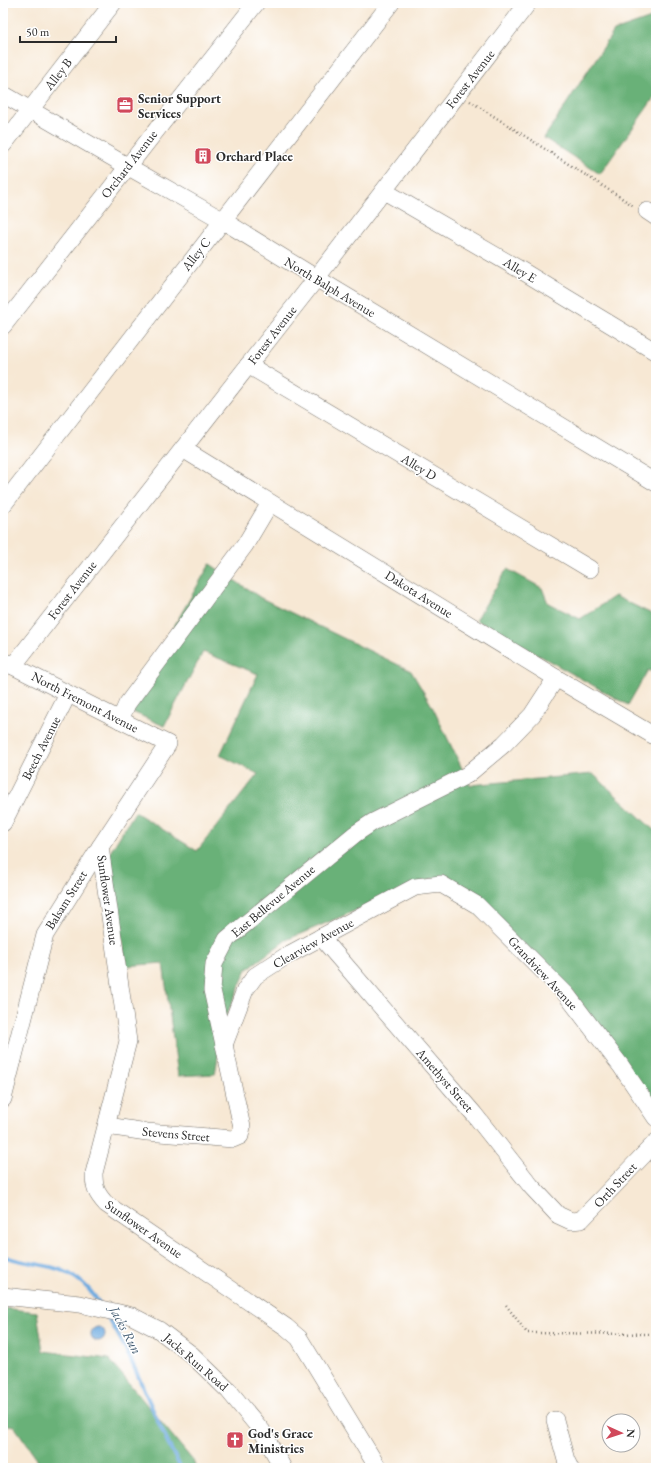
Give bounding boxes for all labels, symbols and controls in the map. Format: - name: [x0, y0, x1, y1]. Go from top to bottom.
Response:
- scale bar: [20, 18, 116, 44]
- text: 50 m: [26, 24, 50, 40]
- street label: Forest Avenue: [442, 46, 498, 112]
- street label: Alley B: [40, 54, 76, 94]
- place label: Senior Support Services: [138, 90, 221, 122]
- office icon: Senior Support Services: [115, 95, 135, 115]
- street label: Orchard Avenue: [97, 126, 161, 202]
- building icon: Orchard Place: [193, 146, 213, 166]
- place label: Orchard Place: [216, 148, 293, 165]
- street label: Alley C: [177, 234, 214, 275]
- street label: North Balph Avenue: [281, 253, 379, 321]
- street label: Alley E: [499, 253, 540, 287]
- street label: Forest Avenue: [244, 302, 300, 368]
- street label: Alley D: [397, 449, 440, 484]
- street label: Forest Avenue: [44, 557, 100, 623]
- street label: Dakota Avenue: [382, 566, 456, 622]
- street label: North Fremont Avenue: [29, 668, 141, 736]
- street label: Beech Avenue: [18, 713, 64, 783]
- street label: Sunflower Avenue: [93, 854, 123, 946]
- street label: East Bellevue Avenue: [227, 861, 319, 941]
- street label: Balsam Street: [41, 867, 91, 933]
- street label: Clearview Avenue: [270, 914, 356, 972]
- street label: Grandview Avenue: [504, 932, 582, 1014]
- street label: Amethyst Street: [412, 1044, 478, 1116]
- street label: Stevens Street: [141, 1123, 211, 1145]
- street label: Orth Street: [590, 1159, 640, 1211]
- street label: Sunflower Avenue: [102, 1196, 186, 1262]
- water label: Jacks Run: [104, 1300, 146, 1357]
- street label: Jacks Run Road: [159, 1328, 232, 1395]
- north arrow: [601, 1413, 641, 1453]
- place label: God's Grace Ministries: [248, 1425, 313, 1457]
- text: N: [624, 1429, 638, 1438]
- church icon: God's Grace Ministries: [225, 1430, 245, 1450]

